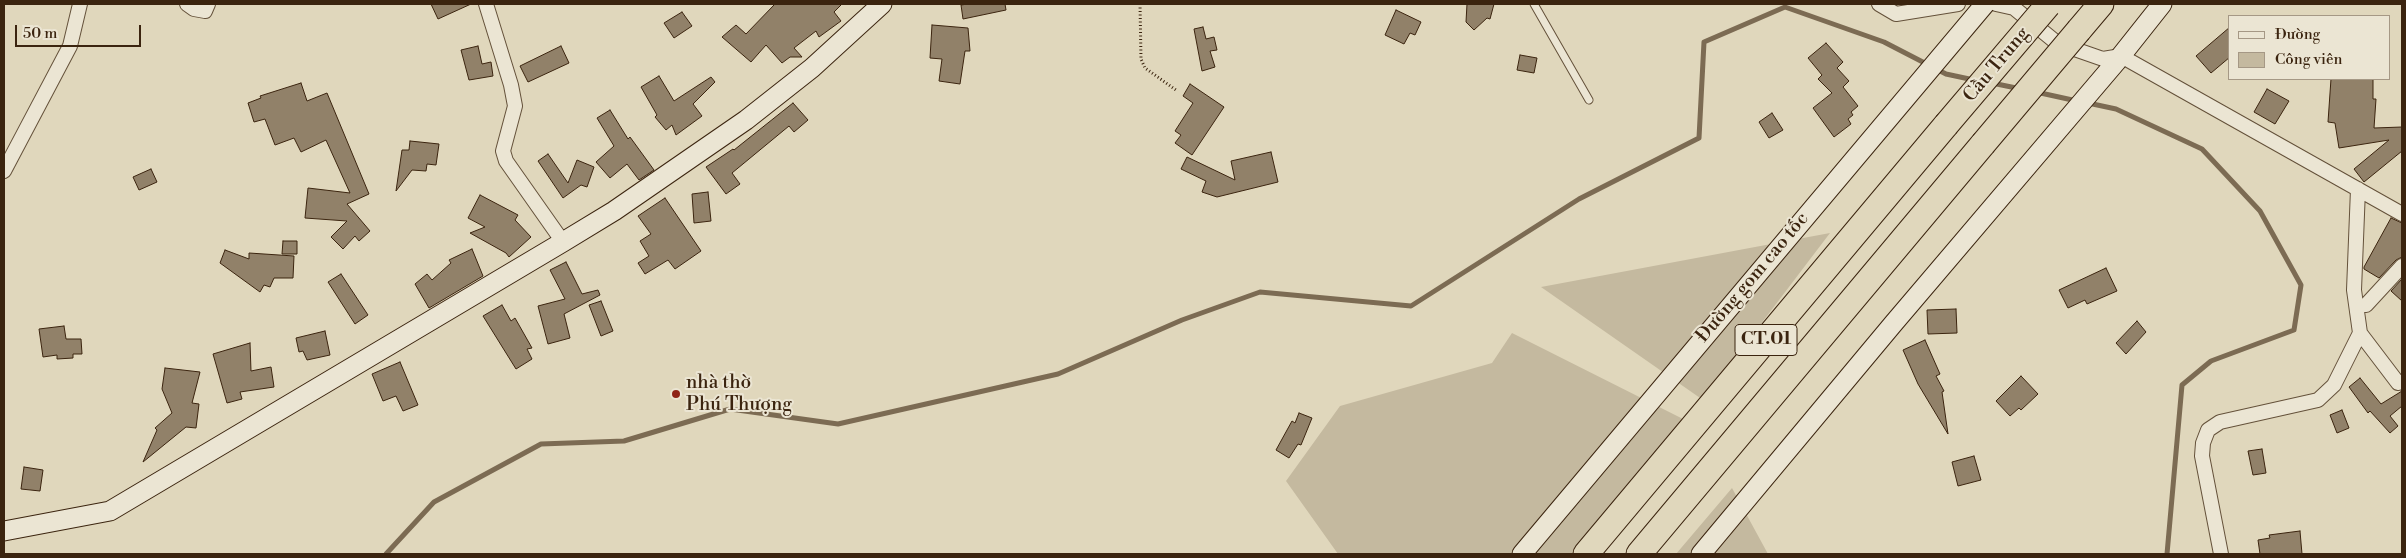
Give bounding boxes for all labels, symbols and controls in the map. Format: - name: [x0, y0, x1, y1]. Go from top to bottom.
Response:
- scale bar: [18, 15, 144, 47]
- legend: [2228, 15, 2391, 80]
- street label: Cầu Trung: [1959, 23, 2035, 107]
- text: 50 m: [23, 24, 57, 43]
- text: Đường: [2275, 25, 2320, 44]
- text: Công viên: [2275, 50, 2342, 69]
- street label: Đường gom cao tốc: [1692, 208, 1814, 348]
- road number: CT.01: [1735, 324, 1797, 356]
- place label: nhà thờ Phú Thượng: [686, 372, 792, 416]
- marker: nhà thờ Phú Thượng: [670, 388, 682, 400]

